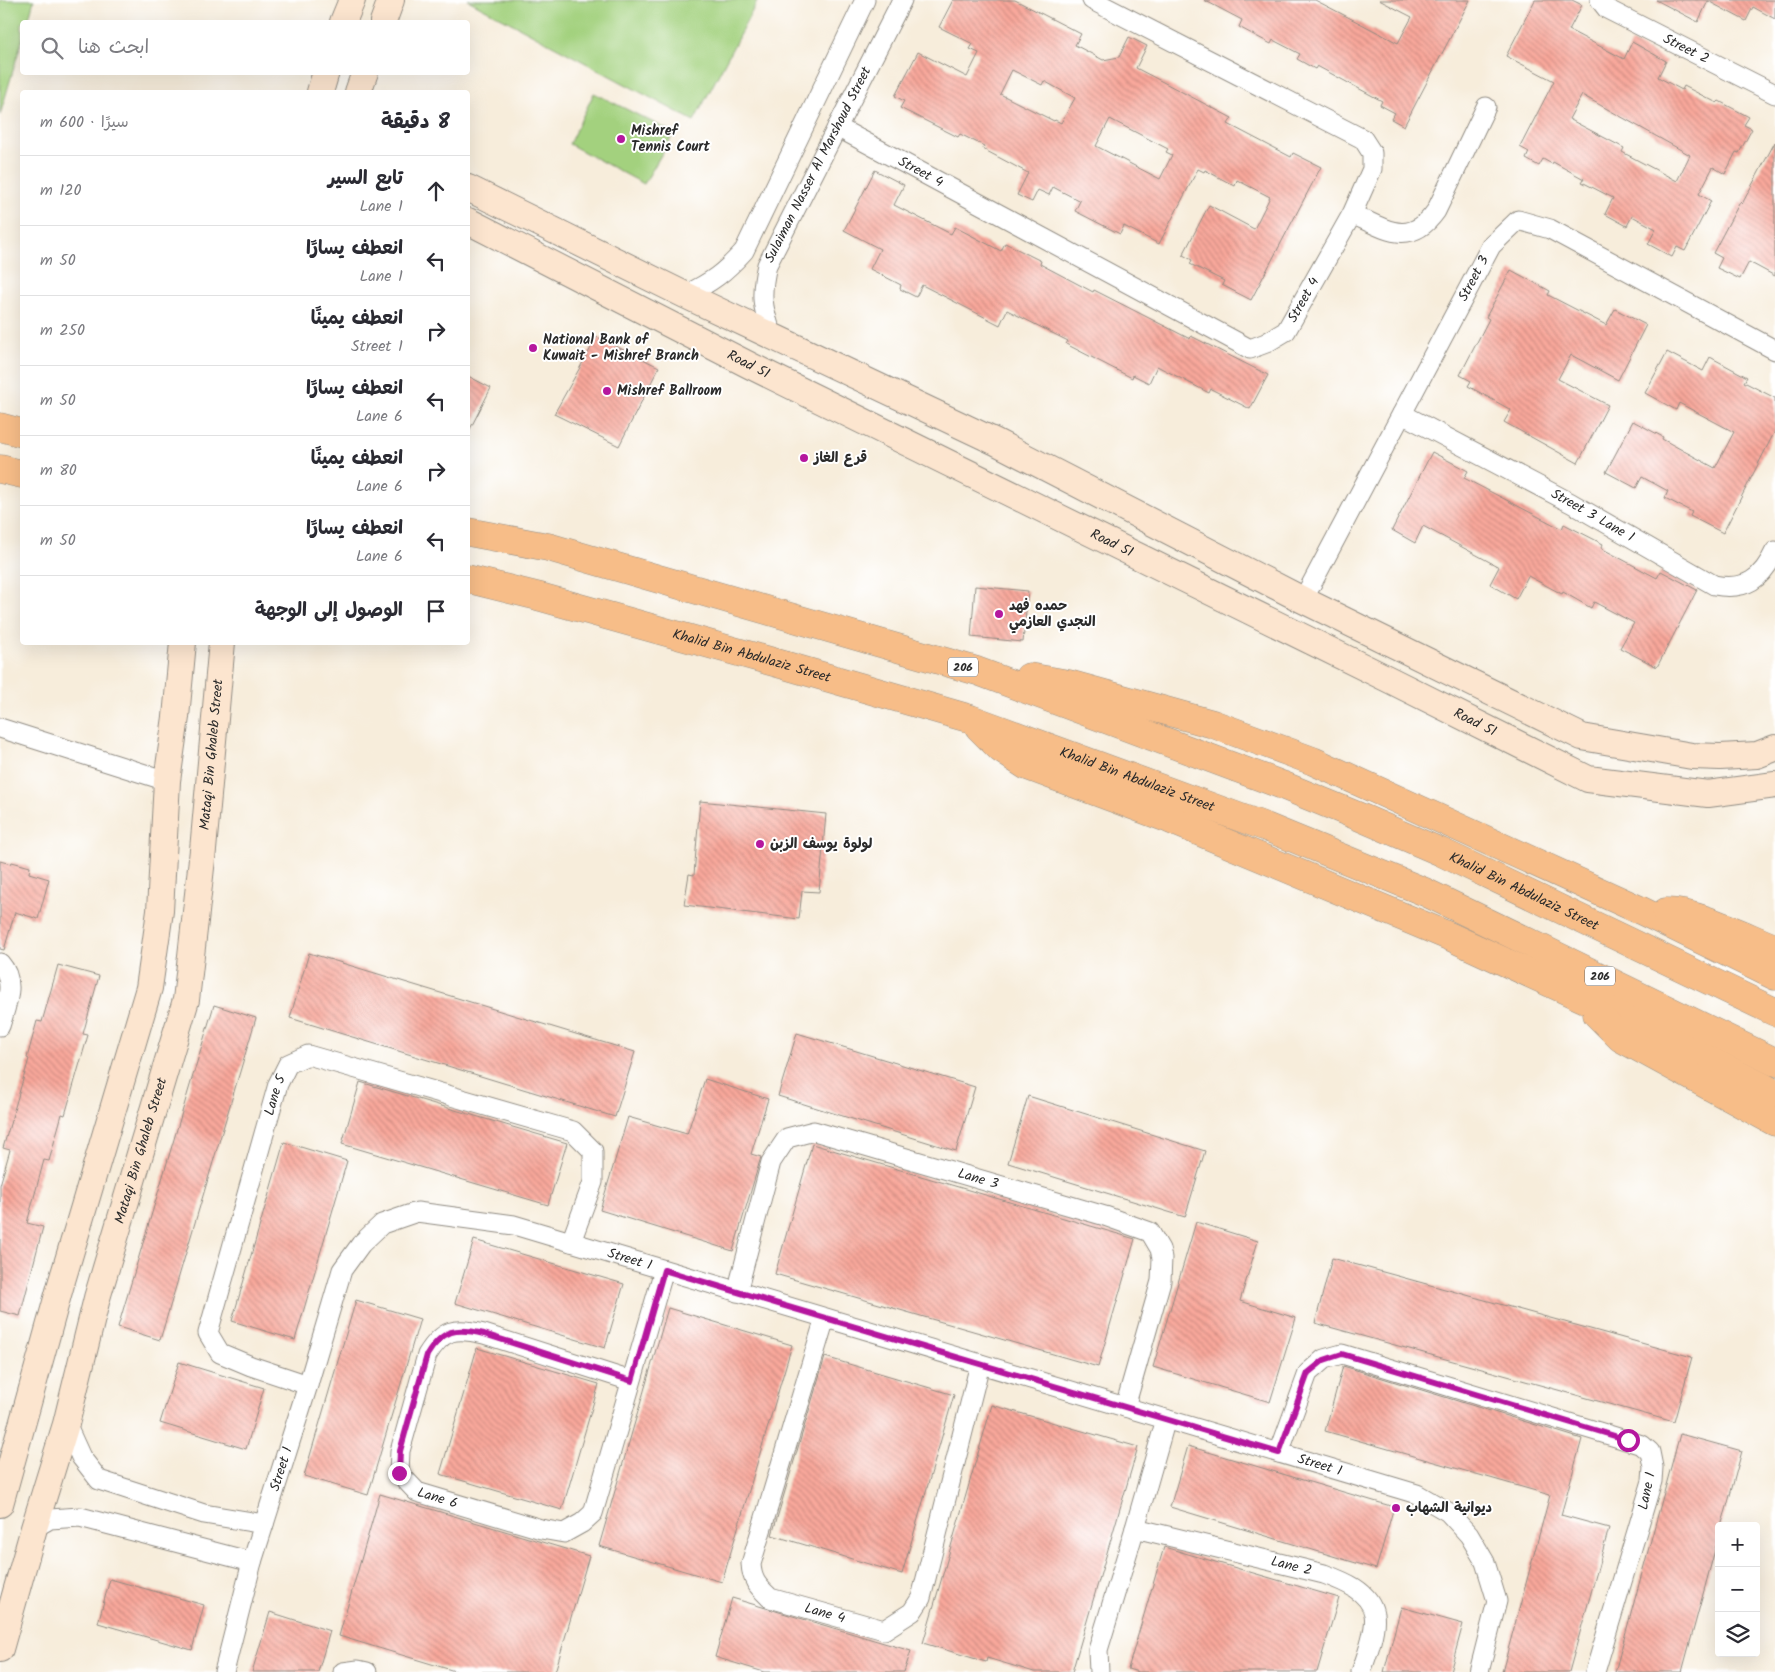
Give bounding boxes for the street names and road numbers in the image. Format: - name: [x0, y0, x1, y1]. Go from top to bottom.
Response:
- street label: Street 2: [1659, 28, 1713, 70]
- street label: Sulaiman Nasser Al Marshoud Street: [759, 62, 877, 267]
- street label: Street 4: [894, 151, 948, 193]
- street label: Street 3: [1452, 252, 1495, 305]
- street label: Street 4: [1282, 273, 1325, 327]
- street label: Road 51: [723, 344, 774, 385]
- street label: Street 3 Lane 1: [1547, 483, 1638, 548]
- street label: Road 51: [1086, 523, 1137, 563]
- street label: Khalid Bin Abdulaziz Street: [670, 623, 834, 689]
- road number: 206: [948, 658, 978, 676]
- street label: Mataqi Bin Ghaleb Street: [194, 678, 230, 831]
- street label: Road 51: [1450, 702, 1500, 743]
- street label: Khalid Bin Abdulaziz Street: [1056, 741, 1218, 818]
- street label: Khalid Bin Abdulaziz Street: [1445, 846, 1603, 937]
- road number: 206: [1585, 966, 1615, 986]
- street label: Lane 5: [259, 1070, 292, 1118]
- street label: Mataqi Bin Ghaleb Street: [109, 1074, 173, 1226]
- street label: Lane 3: [955, 1163, 1001, 1195]
- street label: Street 1: [605, 1242, 655, 1277]
- street label: Street 1: [264, 1444, 299, 1494]
- street label: Street 1: [1295, 1448, 1345, 1482]
- street label: Lane 1: [1632, 1470, 1662, 1512]
- street label: Lane 6: [415, 1482, 460, 1515]
- street label: Lane 2: [1269, 1550, 1314, 1582]
- street label: Lane 4: [802, 1597, 848, 1630]

